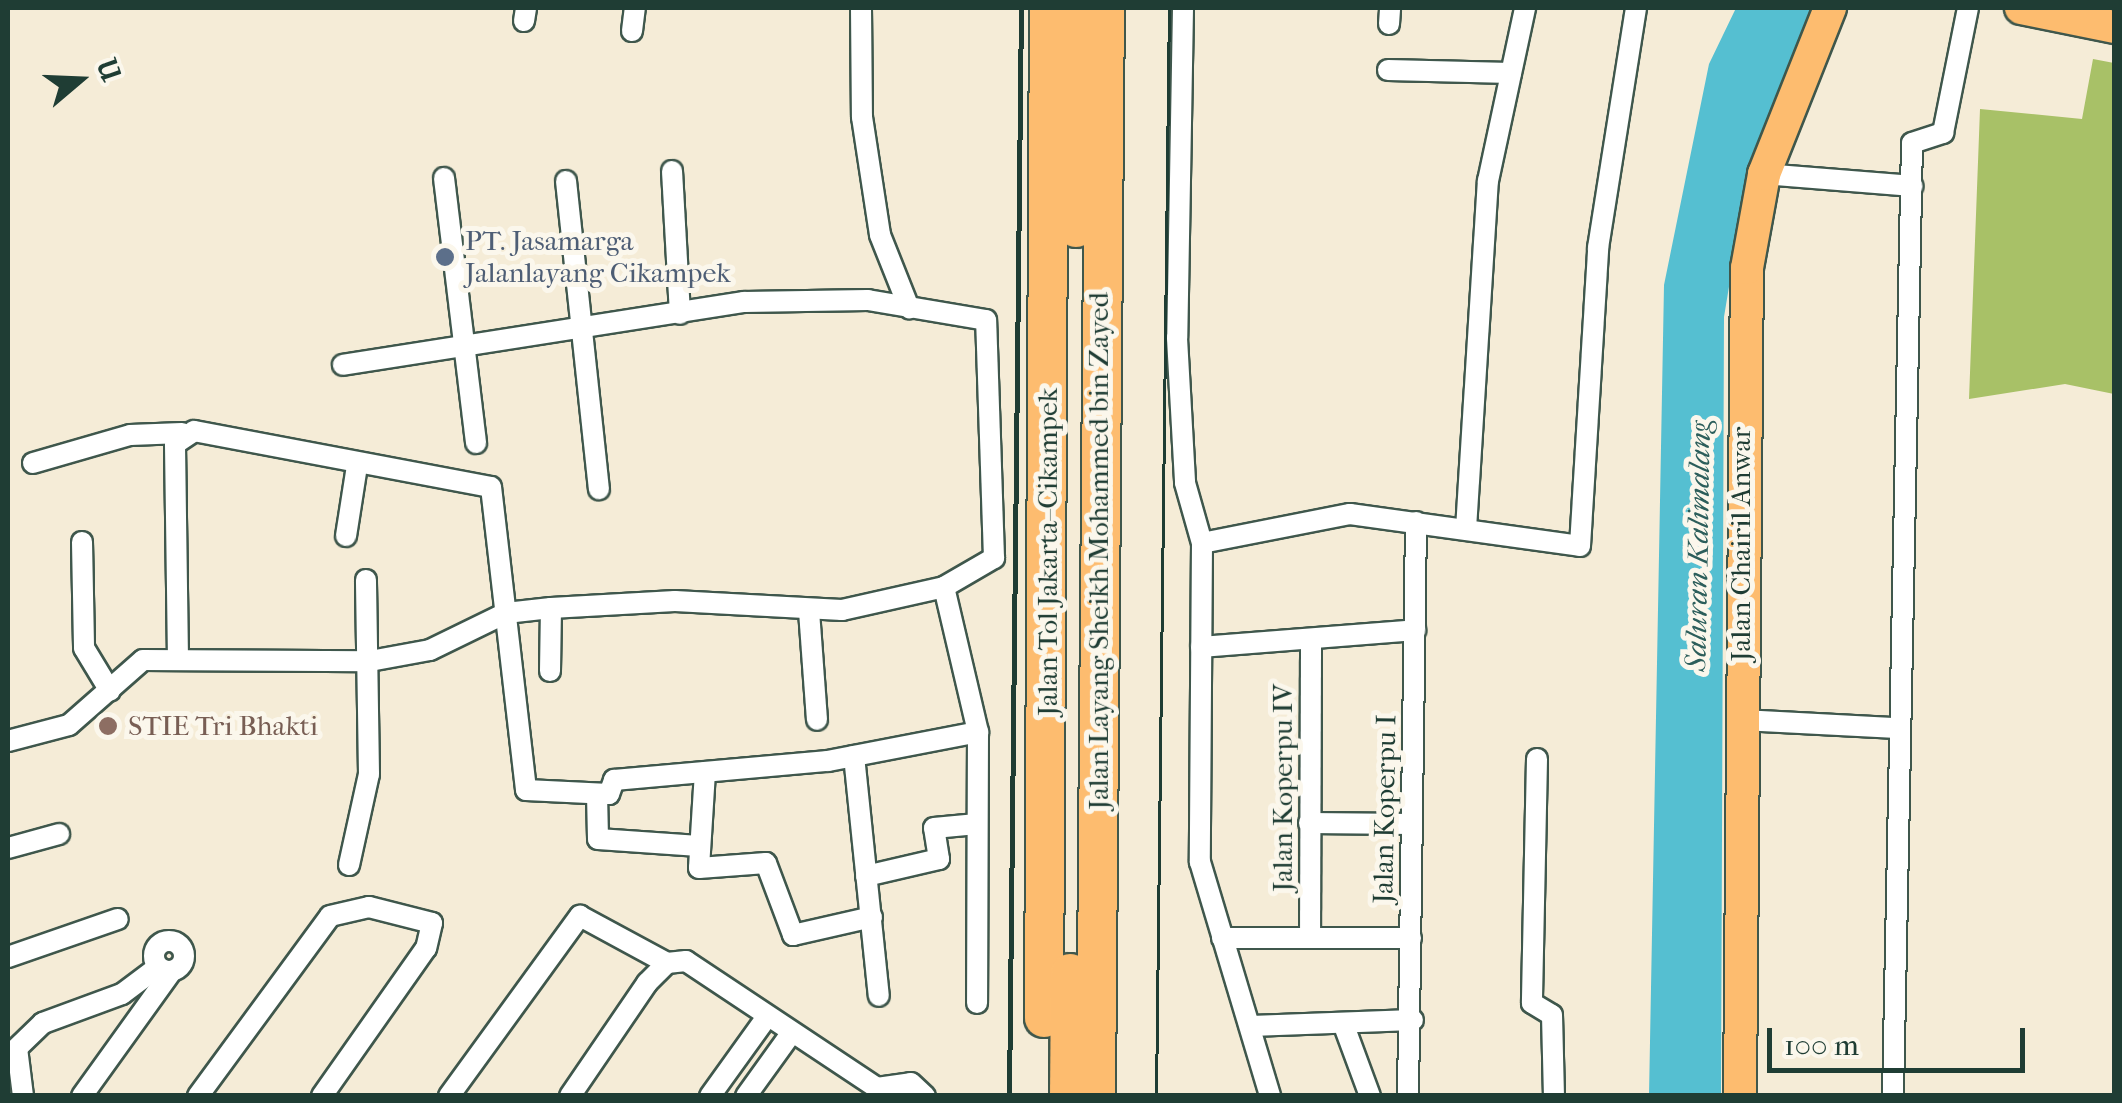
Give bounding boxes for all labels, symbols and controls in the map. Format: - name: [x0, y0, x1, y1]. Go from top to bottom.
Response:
- north arrow: [30, 30, 130, 130]
- text: U: [90, 54, 128, 86]
- place label: PT. Jasamarga Jalanlayang Cikampek: [465, 224, 731, 290]
- marker: PT. Jasamarga Jalanlayang Cikampek: [434, 246, 456, 268]
- street label: Jalan Layang Sheikh Mohammed bin Zayed: [1082, 292, 1116, 810]
- street label: Jalan Tol Jakarta–Cikampek: [1031, 388, 1065, 716]
- water label: Saluran Kalimalang: [1679, 420, 1719, 672]
- street label: Jalan Chairil Anwar: [1724, 427, 1758, 661]
- street label: Jalan Koperpu IV: [1266, 684, 1300, 892]
- place label: STIE Tri Bhakti: [128, 709, 318, 743]
- street label: Jalan Koperpu I: [1367, 714, 1403, 904]
- marker: STIE Tri Bhakti: [97, 715, 119, 737]
- scale bar: [1772, 1008, 2030, 1070]
- text: 100 m: [1784, 1028, 1859, 1063]

